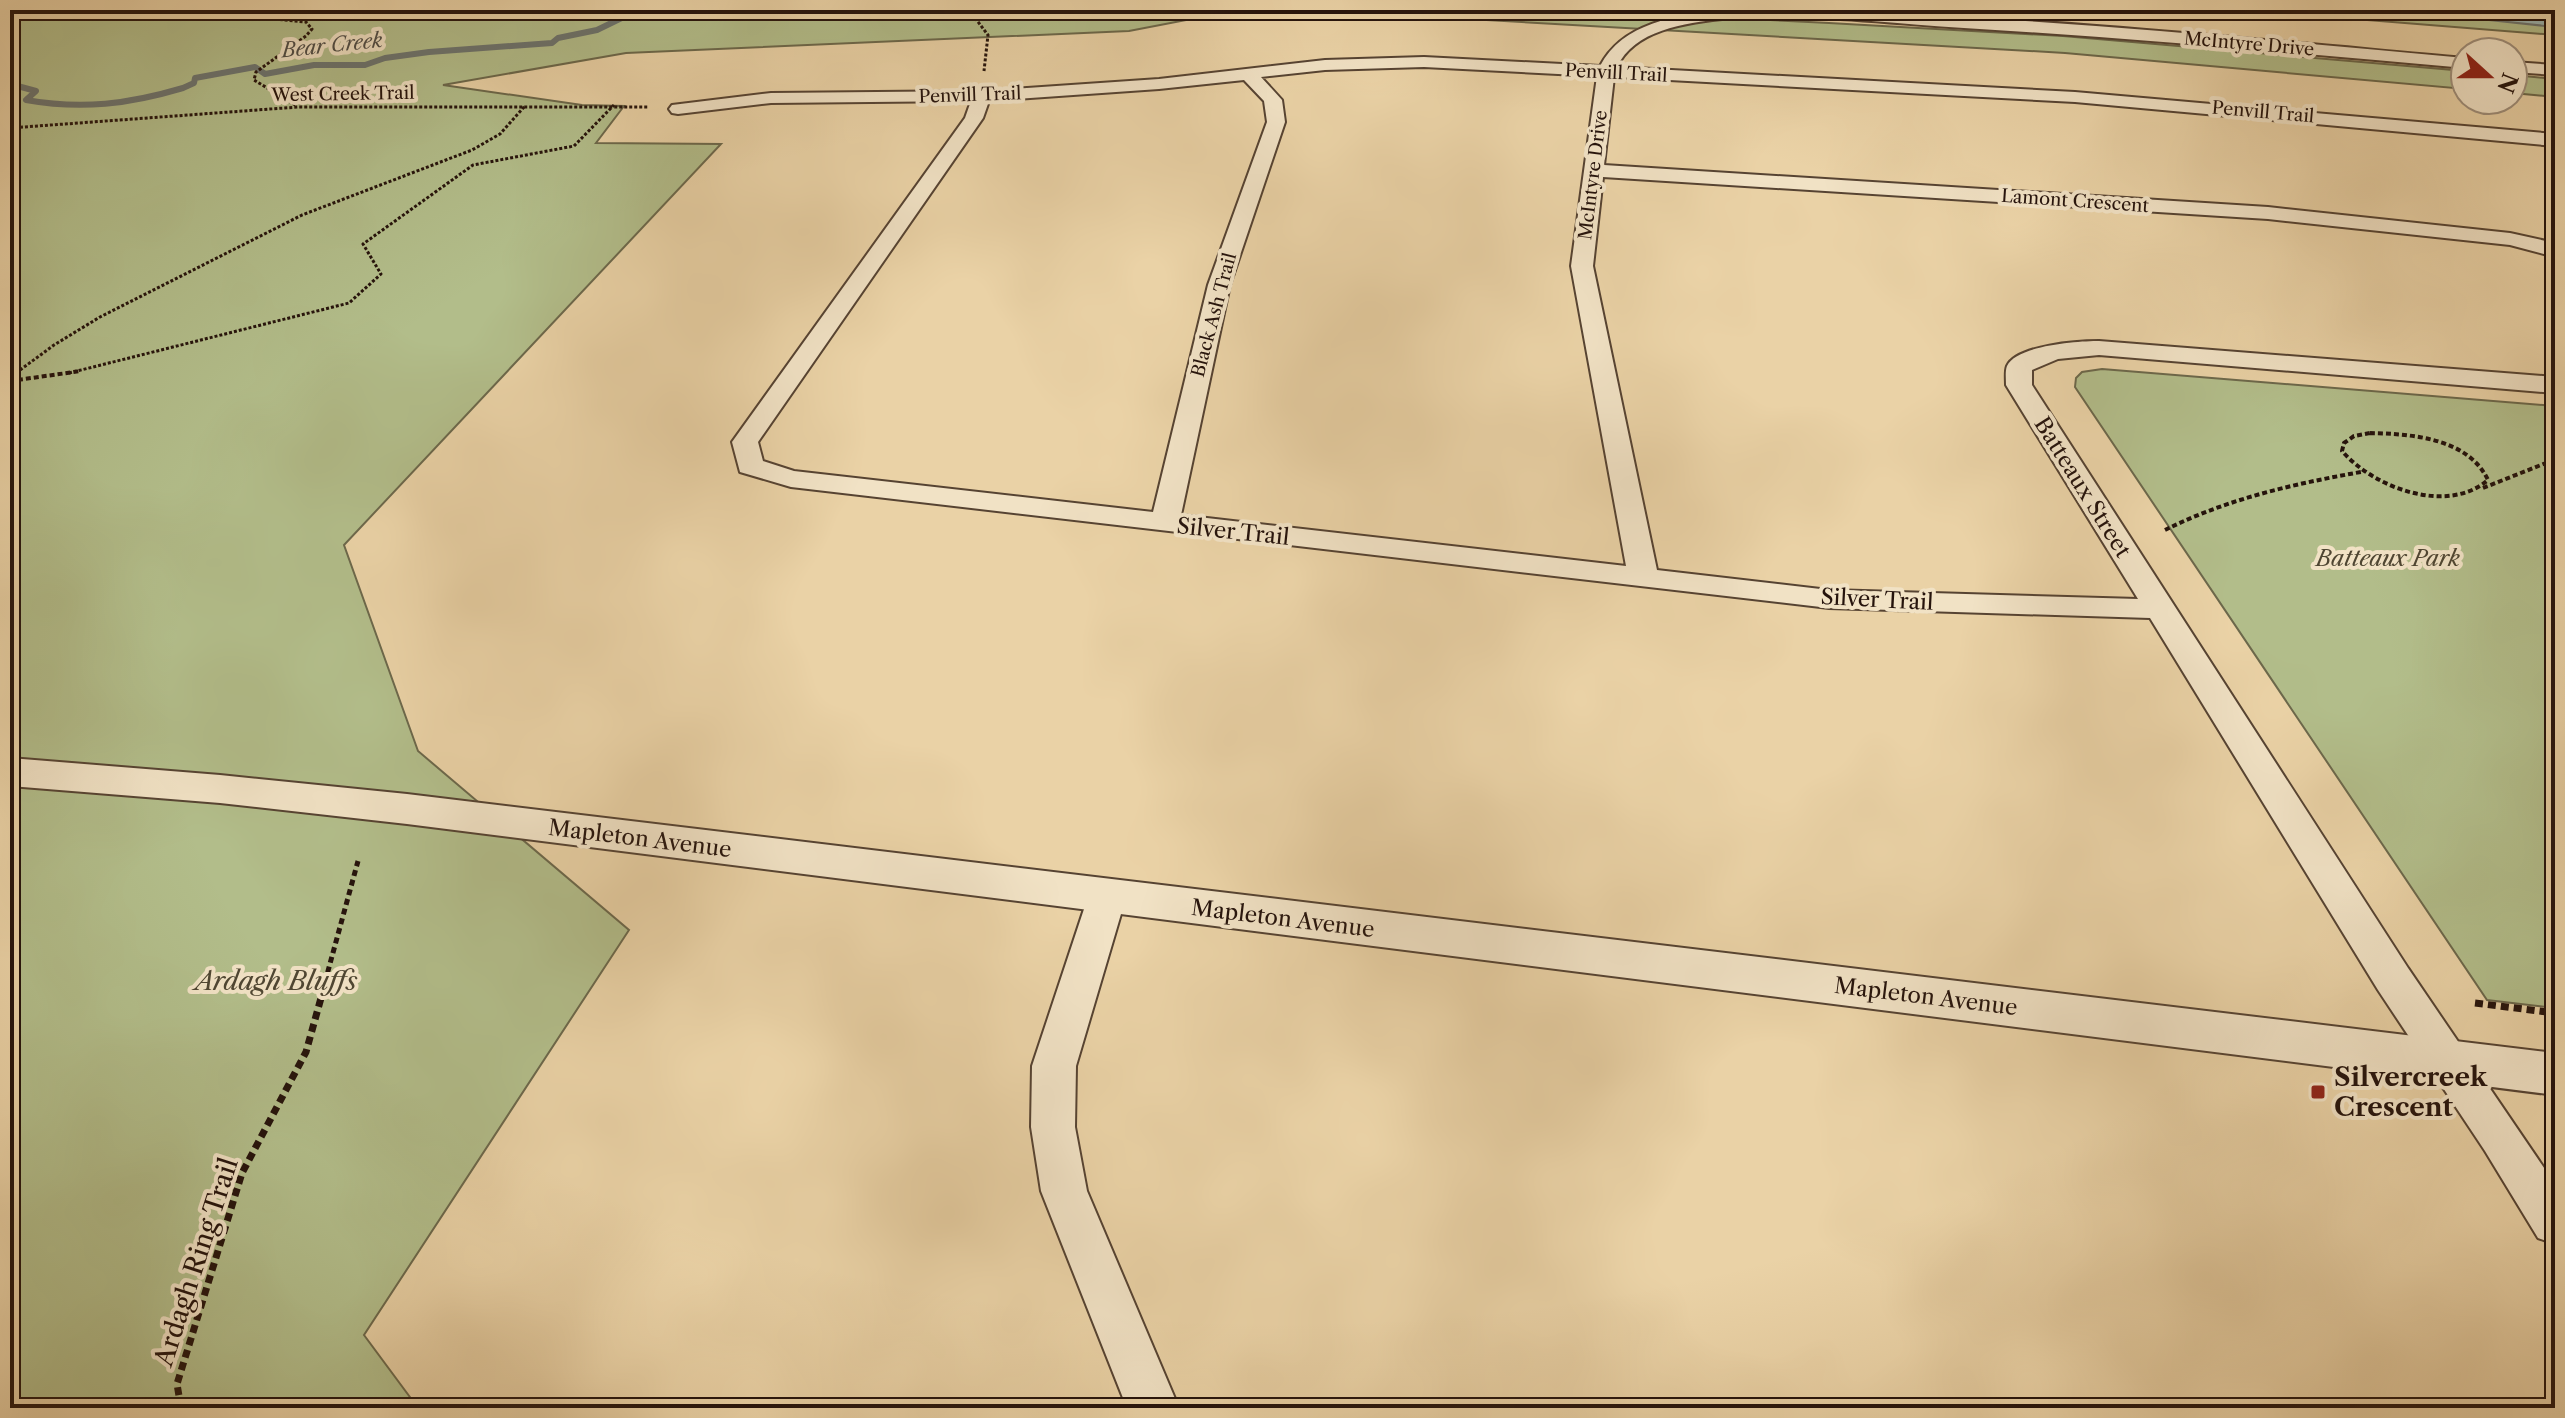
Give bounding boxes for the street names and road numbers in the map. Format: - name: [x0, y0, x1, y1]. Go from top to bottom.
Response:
- street label: McIntyre Drive: [2183, 27, 2315, 61]
- street label: Penvill Trail: [1564, 59, 1668, 87]
- street label: West Creek Trail: [270, 82, 415, 106]
- street label: Penvill Trail: [918, 82, 1022, 108]
- street label: Penvill Trail: [2211, 97, 2315, 127]
- street label: McIntyre Drive: [1574, 109, 1612, 241]
- street label: Lamont Crescent: [2001, 185, 2150, 217]
- street label: Black Ash Trail: [1187, 250, 1241, 380]
- street label: Batteaux Street: [2029, 412, 2137, 563]
- street label: Silver Trail: [1175, 512, 1291, 551]
- street label: Silver Trail: [1820, 583, 1935, 616]
- street label: Mapleton Avenue: [547, 814, 733, 863]
- street label: Mapleton Avenue: [1190, 894, 1376, 943]
- street label: Mapleton Avenue: [1833, 972, 2019, 1021]
- street label: Ardagh Ring Trail: [147, 1153, 245, 1371]

